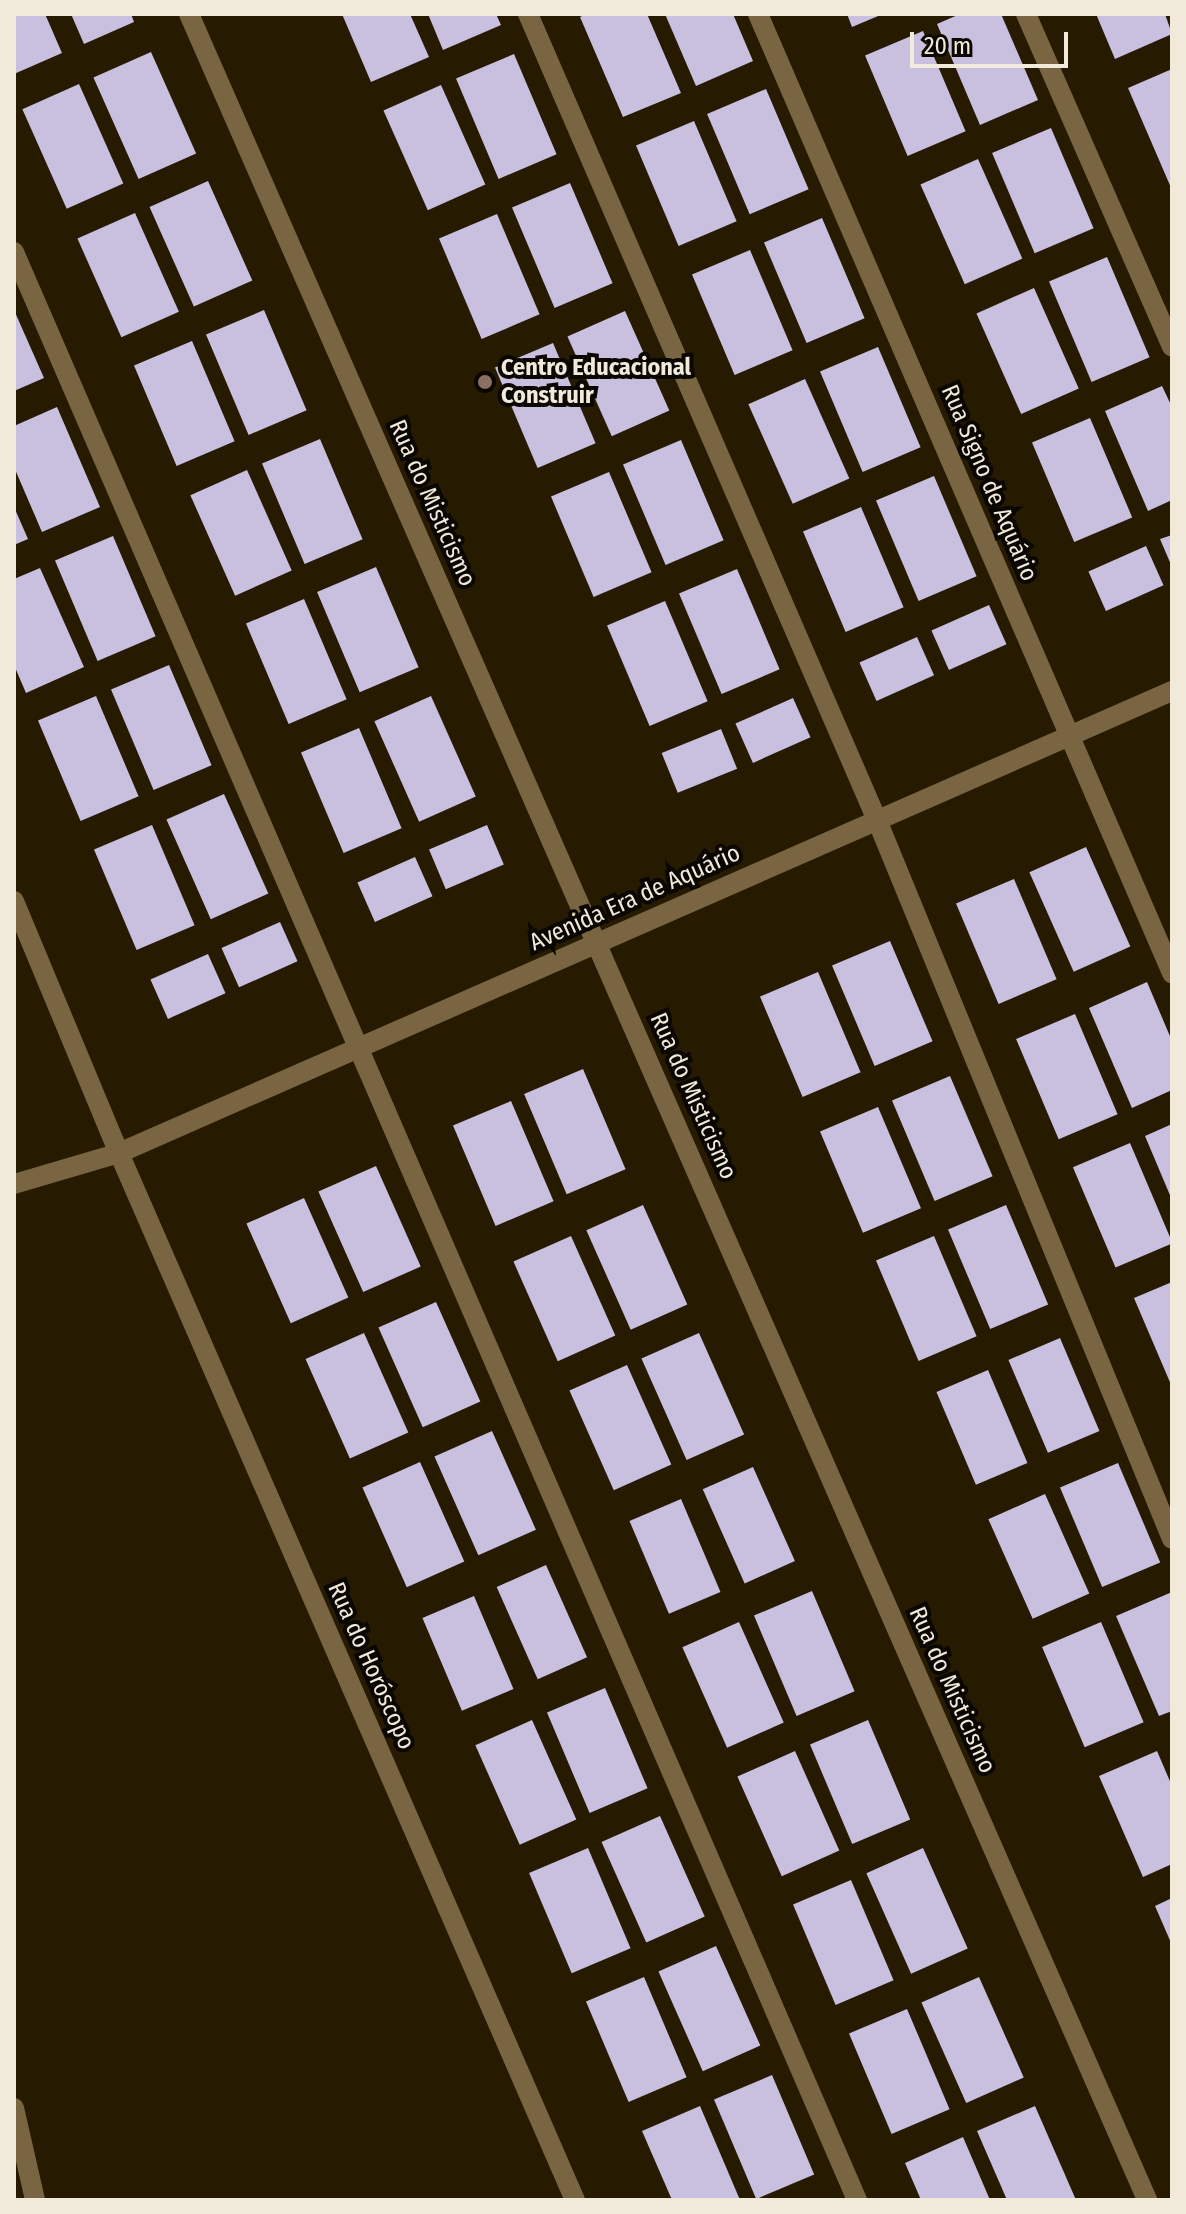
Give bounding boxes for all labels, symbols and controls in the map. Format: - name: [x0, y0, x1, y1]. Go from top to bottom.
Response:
- scale bar: [914, 16, 1072, 66]
- text: 20 m: [924, 32, 971, 60]
- place label: Centro Educacional Construir: [501, 354, 691, 410]
- marker: Centro Educacional Construir: [476, 373, 494, 391]
- street label: Rua Signo de Aquário: [935, 381, 1043, 585]
- street label: Rua do Misticismo: [382, 415, 482, 591]
- street label: Avenida Era de Aquário: [525, 839, 745, 957]
- street label: Rua do Misticismo: [643, 1008, 743, 1184]
- street label: Rua do Horóscopo: [321, 1578, 421, 1754]
- street label: Rua do Misticismo: [902, 1602, 1002, 1778]

